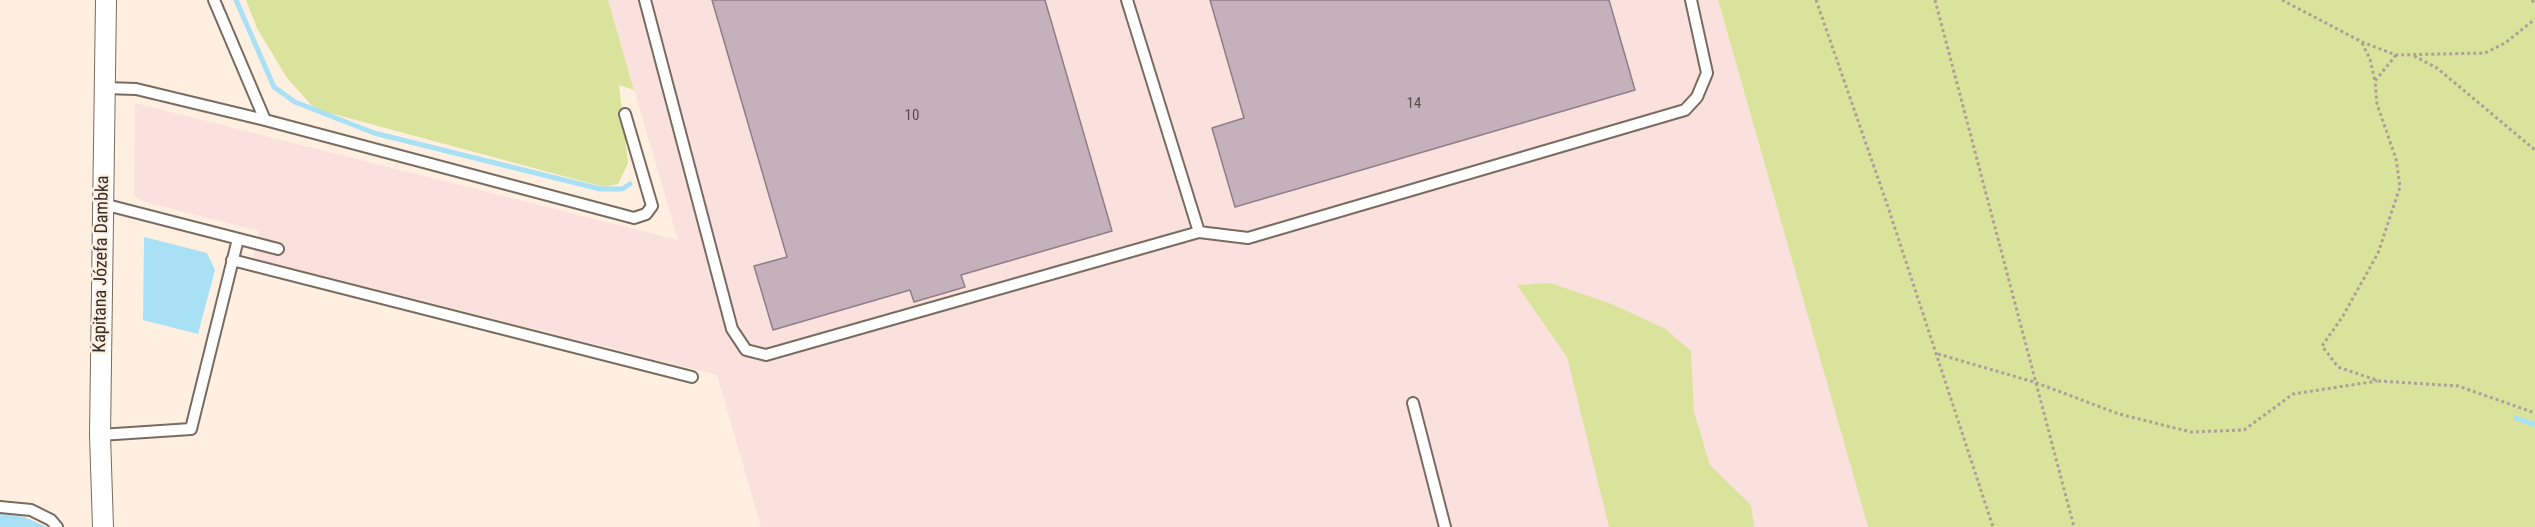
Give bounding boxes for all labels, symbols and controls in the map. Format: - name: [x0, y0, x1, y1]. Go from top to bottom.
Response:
- house number: 14: [1407, 95, 1421, 113]
- house number: 10: [905, 107, 919, 125]
- street label: Kapitana Józefa Dambka: [90, 175, 114, 353]

